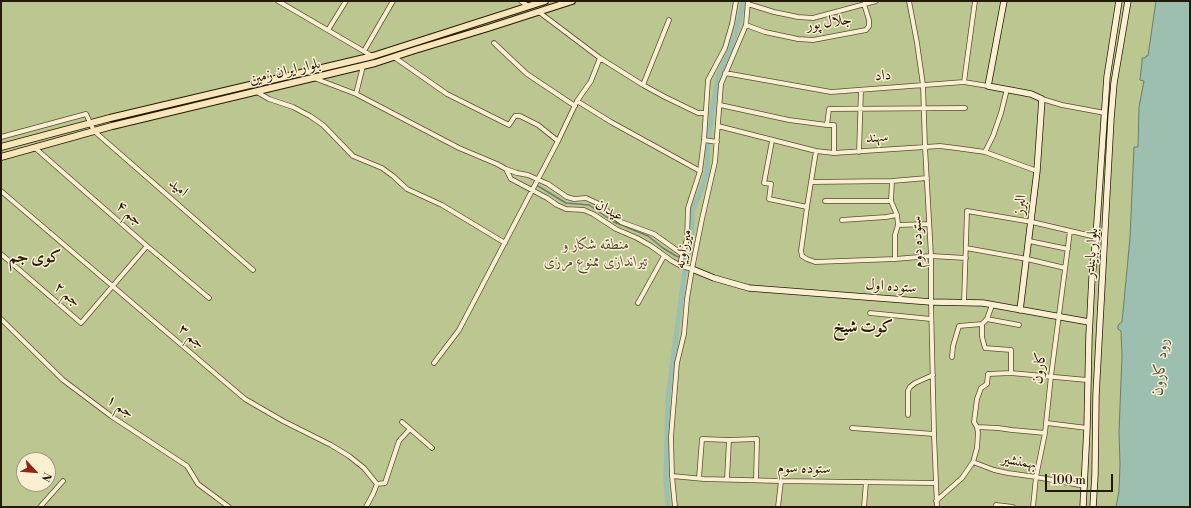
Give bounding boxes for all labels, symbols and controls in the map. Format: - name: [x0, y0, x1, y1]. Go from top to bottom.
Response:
- street label: جلال پور: [805, 11, 853, 35]
- street label: بلوار ایران زمین: [248, 55, 322, 89]
- street label: داد: [874, 66, 892, 86]
- street label: سهند: [865, 128, 889, 148]
- street label: امید: [165, 175, 191, 201]
- street label: البرز: [1011, 194, 1031, 216]
- street label: عیدان: [592, 196, 626, 226]
- street label: جم ۴: [112, 198, 146, 230]
- street label: ستوده دوم: [908, 216, 928, 268]
- street label: بلوار بایندر: [1081, 227, 1103, 279]
- street label: میرزاویه: [671, 228, 697, 270]
- park label: منطقه شکار و تیراندازی ممنوع مرزی: [544, 236, 648, 271]
- district label: کوی جم: [9, 248, 61, 268]
- street label: ستوده اول: [865, 276, 917, 298]
- street label: جم ۲: [50, 279, 84, 311]
- district label: کوت شیخ: [833, 318, 893, 338]
- street label: جم ۳: [174, 321, 208, 353]
- water label: رود کارون: [1148, 337, 1174, 397]
- street label: کارون: [1029, 351, 1051, 385]
- street label: جم ۱: [103, 391, 137, 423]
- street label: بهمنشیر: [1000, 450, 1038, 474]
- north arrow: [16, 452, 56, 492]
- street label: ستوده سوم: [777, 460, 831, 478]
- scale bar: [1047, 466, 1115, 492]
- text: N: [38, 470, 54, 484]
- text: 100 m: [1052, 473, 1086, 488]

